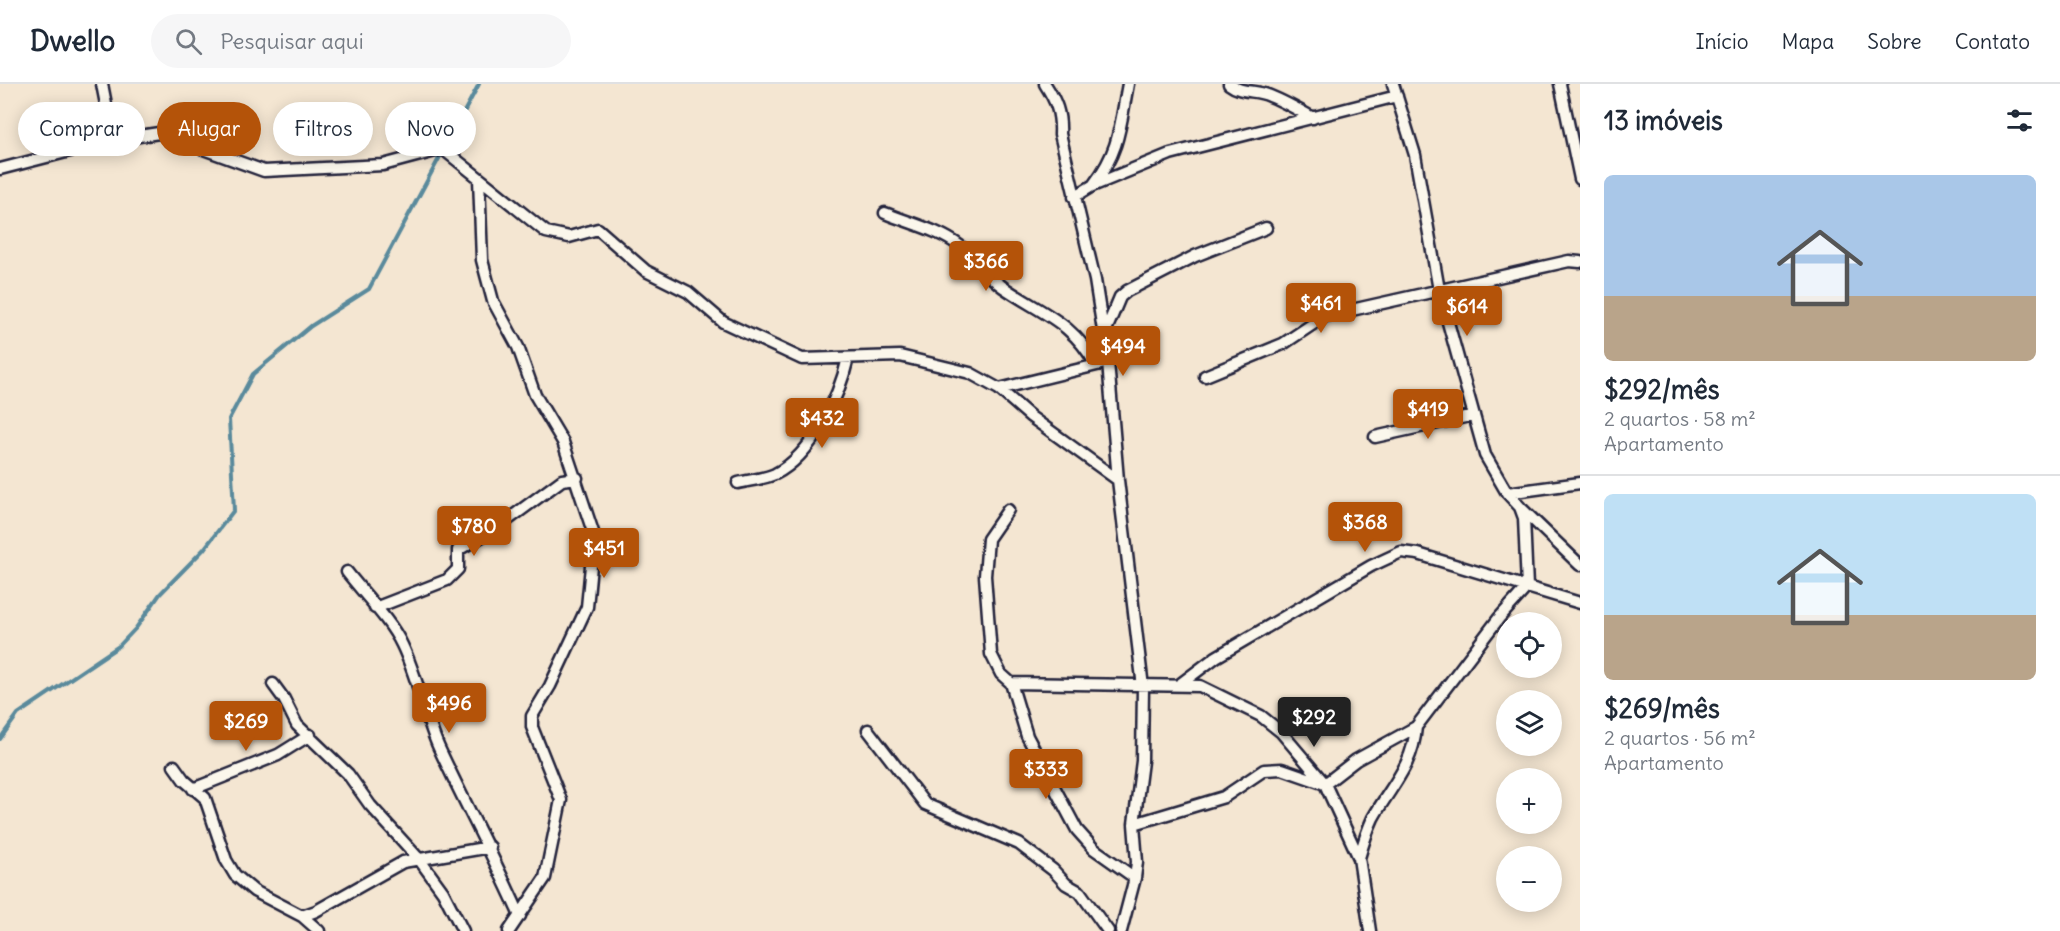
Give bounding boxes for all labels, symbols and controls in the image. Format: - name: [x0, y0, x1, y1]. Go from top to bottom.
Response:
- search box: [151, 14, 571, 68]
- text: Dwello: [30, 23, 115, 59]
- icon: search: [172, 25, 205, 58]
- text: Pesquisar aqui: [220, 27, 364, 55]
- text: Início: [1695, 28, 1749, 55]
- text: Mapa: [1782, 28, 1834, 55]
- text: Sobre: [1867, 28, 1922, 55]
- text: Contato: [1955, 28, 2030, 55]
- chip: Comprar: [18, 102, 145, 156]
- chip: Alugar: [157, 102, 261, 156]
- chip: Filtros: [273, 102, 373, 156]
- chip: Novo: [385, 102, 476, 156]
- text: 13 imóveis: [1604, 104, 1723, 137]
- icon: filters: [2003, 104, 2036, 137]
- icon: home: [1766, 214, 1874, 322]
- pin: $366: [950, 241, 1022, 292]
- text: $366: [963, 248, 1009, 273]
- pin: $461: [1285, 283, 1357, 334]
- pin: $614: [1431, 286, 1503, 337]
- text: $461: [1300, 290, 1342, 315]
- text: $614: [1446, 293, 1488, 318]
- pin: $494: [1087, 326, 1159, 377]
- text: $494: [1100, 333, 1146, 358]
- text: $292/mês: [1604, 373, 1720, 406]
- pin: $419: [1392, 389, 1464, 440]
- text: $419: [1407, 396, 1449, 421]
- pin: $432: [786, 398, 858, 449]
- text: $432: [800, 405, 844, 430]
- text: 2 quartos · 58 m²: [1604, 406, 1756, 431]
- text: Apartamento: [1604, 431, 1724, 456]
- pin: $368: [1329, 502, 1401, 553]
- pin: $780: [438, 506, 510, 557]
- text: $368: [1342, 509, 1388, 534]
- text: $780: [451, 513, 497, 538]
- pin: $451: [568, 528, 640, 579]
- icon: home: [1766, 533, 1874, 641]
- text: $451: [583, 535, 625, 560]
- map controls: [1496, 612, 1562, 912]
- button: locate: [1496, 612, 1562, 678]
- pin: $496: [413, 683, 485, 734]
- text: $496: [426, 690, 472, 715]
- button: layers: [1496, 690, 1562, 756]
- text: $269/mês: [1604, 692, 1720, 725]
- pin: $292: [1278, 697, 1350, 748]
- pin: $269: [210, 701, 282, 752]
- text: $292: [1292, 704, 1336, 729]
- text: $269: [223, 708, 269, 733]
- text: 2 quartos · 56 m²: [1604, 725, 1756, 750]
- pin: $333: [1010, 749, 1082, 800]
- text: Apartamento: [1604, 750, 1724, 775]
- text: $333: [1023, 756, 1069, 781]
- button: +: [1496, 768, 1562, 834]
- button: −: [1496, 846, 1562, 912]

